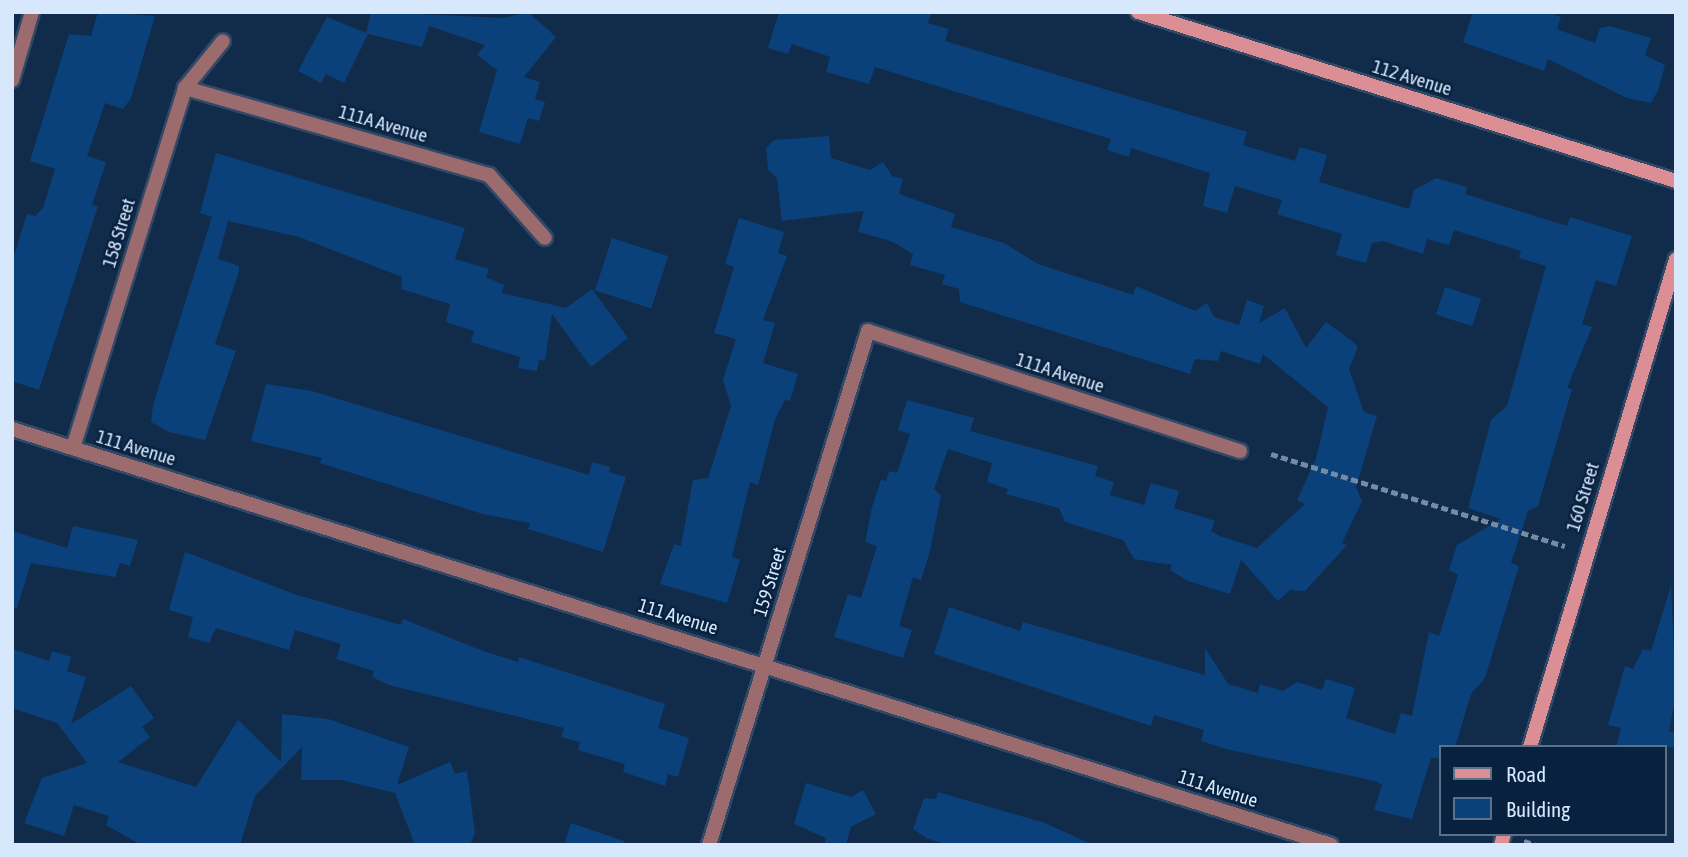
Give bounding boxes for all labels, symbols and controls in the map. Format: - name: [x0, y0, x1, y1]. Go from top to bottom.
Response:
- street label: 112 Avenue: [1369, 55, 1455, 101]
- street label: 111A Avenue: [336, 100, 430, 148]
- street label: 158 Street: [98, 196, 140, 270]
- street label: 111A Avenue: [1013, 348, 1107, 398]
- street label: 111 Avenue: [93, 425, 179, 471]
- street label: 160 Street: [1562, 460, 1604, 534]
- street label: 159 Street: [749, 545, 791, 619]
- street label: 111 Avenue: [635, 594, 721, 640]
- legend: [1440, 745, 1667, 836]
- text: Road: [1506, 762, 1546, 786]
- street label: 111 Avenue: [1175, 765, 1261, 813]
- text: Building: [1506, 797, 1570, 821]

